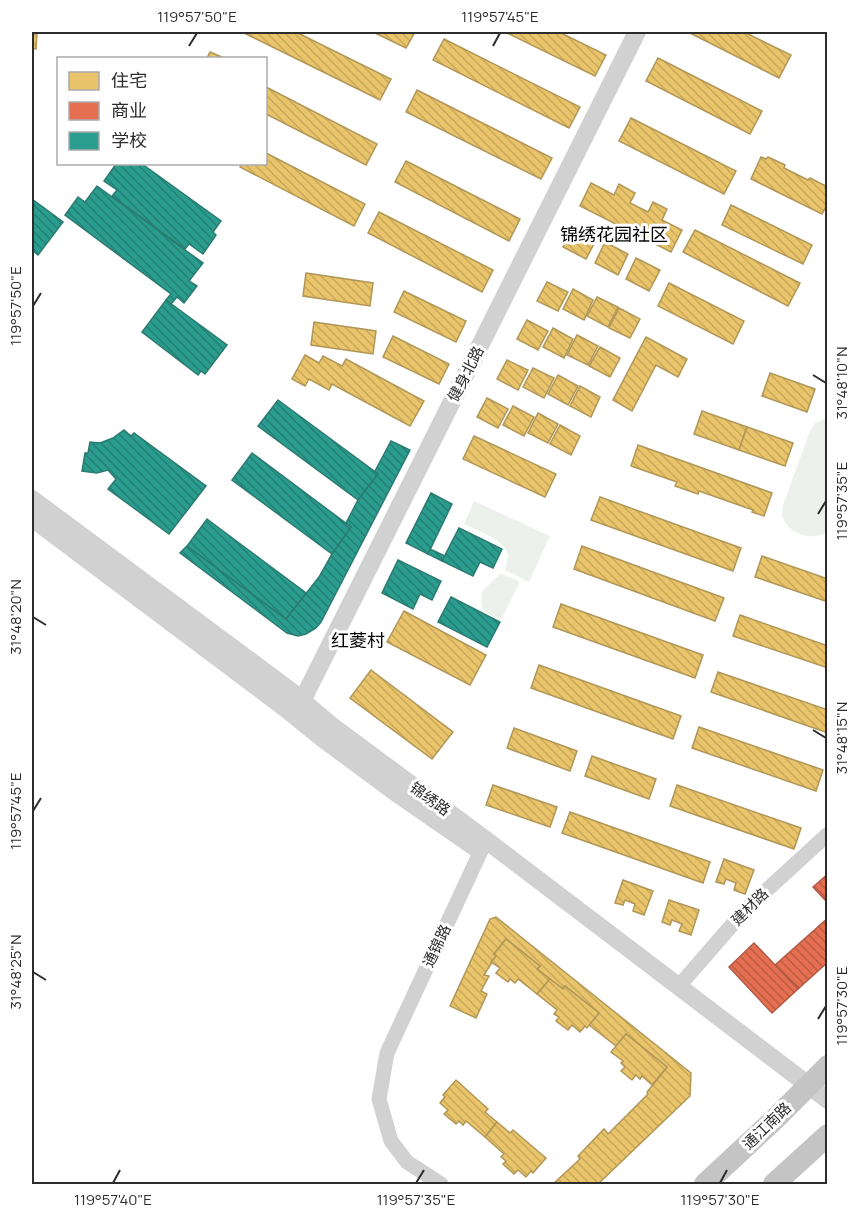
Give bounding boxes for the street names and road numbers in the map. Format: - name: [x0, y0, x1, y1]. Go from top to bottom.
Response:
- street label: 健身北路: [443, 342, 489, 405]
- street label: 锦绣路: [406, 777, 455, 820]
- street label: 建材路: [726, 883, 773, 930]
- street label: 通锦路: [418, 921, 456, 971]
- street label: 通江南路: [738, 1097, 796, 1154]

